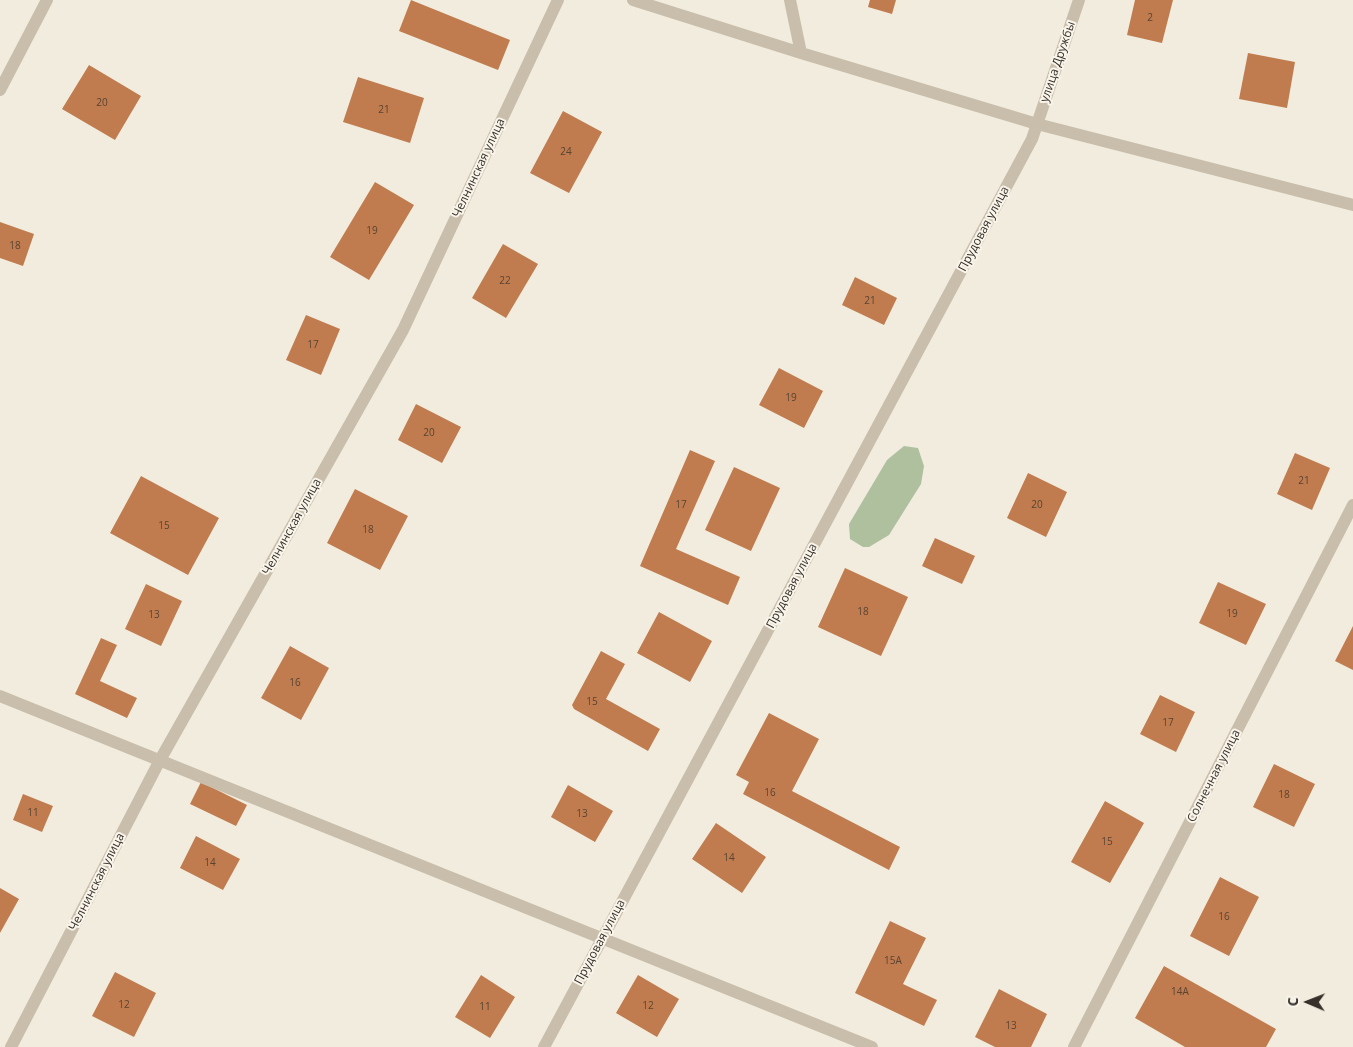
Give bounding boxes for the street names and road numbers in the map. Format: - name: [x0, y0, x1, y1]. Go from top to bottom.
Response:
- street label: улица Дружбы: [1037, 20, 1079, 104]
- street label: Челнинская улица: [450, 116, 508, 220]
- street label: Прудовая улица: [956, 184, 1012, 274]
- street label: Челнинская улица: [260, 476, 324, 578]
- street label: Прудовая улица: [764, 541, 820, 631]
- street label: Солнечная улица: [1184, 727, 1244, 825]
- street label: Челнинская улица: [66, 831, 128, 933]
- street label: Прудовая улица: [572, 897, 628, 987]

